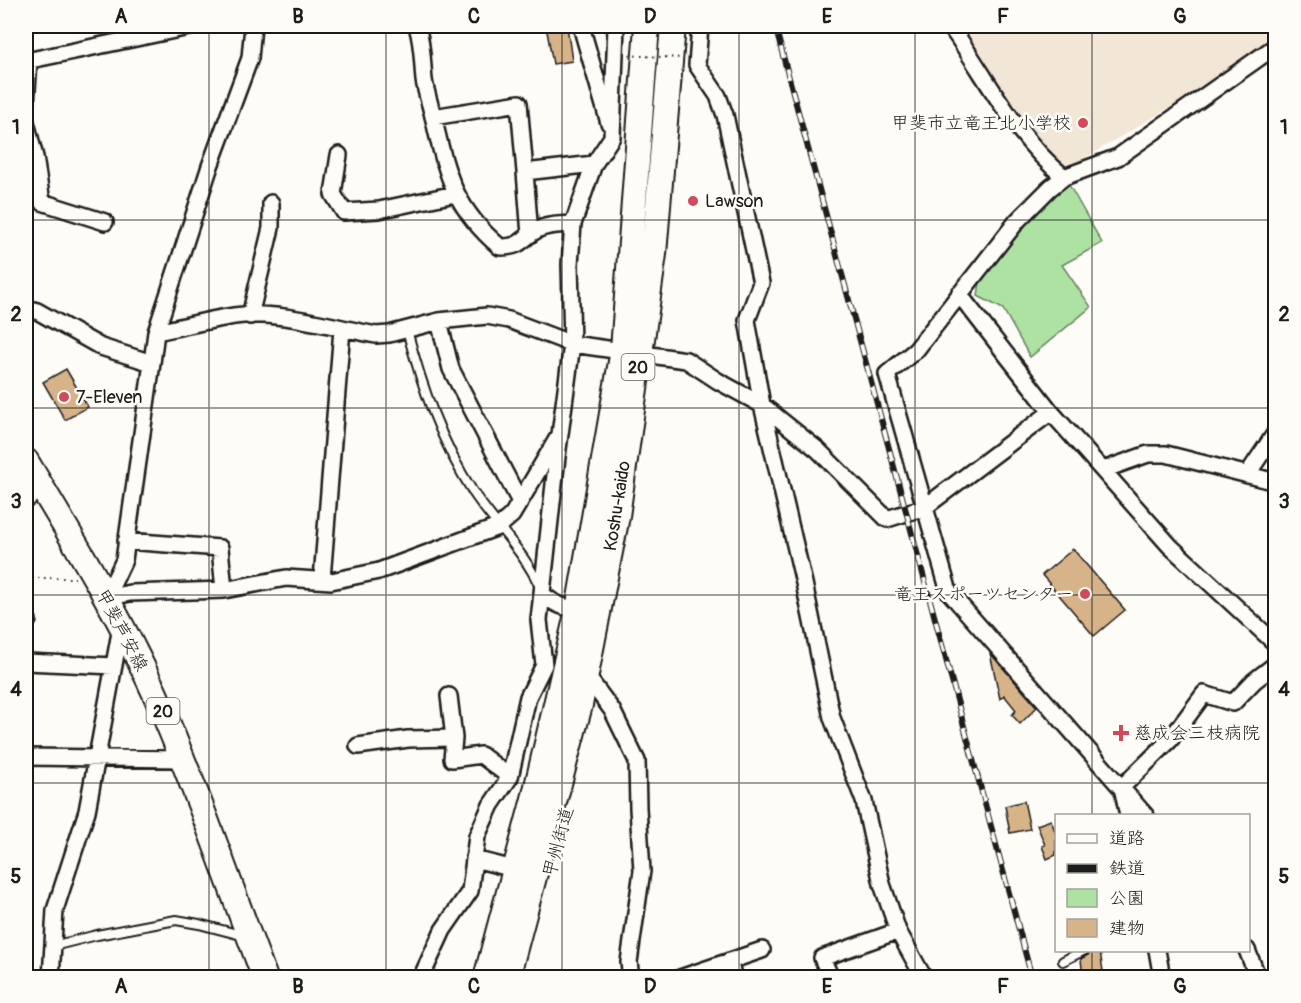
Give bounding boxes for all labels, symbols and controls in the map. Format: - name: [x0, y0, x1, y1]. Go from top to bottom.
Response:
- text: A: [115, 4, 128, 29]
- text: B: [292, 4, 304, 29]
- text: C: [468, 4, 480, 29]
- text: D: [644, 4, 657, 29]
- text: E: [822, 4, 833, 29]
- text: F: [997, 4, 1009, 29]
- text: G: [1173, 4, 1187, 29]
- place label: 甲斐市立竜王北小学校: [891, 112, 1071, 135]
- text: 1: [12, 115, 20, 140]
- text: 1: [1280, 115, 1288, 140]
- marker: 甲斐市立竜王北小学校: [1076, 116, 1090, 130]
- place label: Lawson: [705, 190, 763, 213]
- marker: Lawson: [686, 194, 700, 208]
- text: 2: [10, 302, 22, 327]
- text: 2: [1278, 302, 1290, 327]
- road number: 20: [622, 354, 654, 380]
- place label: 7-Eleven: [76, 386, 143, 409]
- marker: 7-Eleven: [57, 390, 71, 404]
- street label: Koshu-kaido: [599, 459, 636, 553]
- text: 3: [10, 489, 22, 514]
- text: 3: [1278, 489, 1290, 514]
- place label: 竜王スポーツセンター: [894, 583, 1073, 606]
- street label: 甲斐芦安線: [90, 585, 153, 675]
- marker: 竜王スポーツセンター: [1078, 587, 1092, 601]
- text: 4: [10, 677, 22, 702]
- text: 4: [1278, 677, 1290, 702]
- road number: 20: [146, 698, 180, 724]
- place label: 慈成会三枝病院: [1134, 722, 1260, 745]
- marker: 慈成会三枝病院: [1112, 724, 1130, 742]
- street label: 甲州街道: [538, 804, 579, 880]
- legend: [1055, 814, 1250, 952]
- text: 道路: [1109, 827, 1145, 850]
- text: 鉄道: [1109, 857, 1145, 880]
- text: 5: [11, 864, 22, 889]
- text: 5: [1279, 864, 1290, 889]
- text: 公園: [1109, 887, 1145, 910]
- text: 建物: [1109, 917, 1145, 940]
- text: A: [115, 974, 128, 999]
- text: B: [292, 974, 304, 999]
- text: C: [468, 974, 480, 999]
- text: D: [644, 974, 657, 999]
- text: E: [822, 974, 833, 999]
- text: F: [997, 974, 1009, 999]
- text: G: [1173, 974, 1187, 999]

